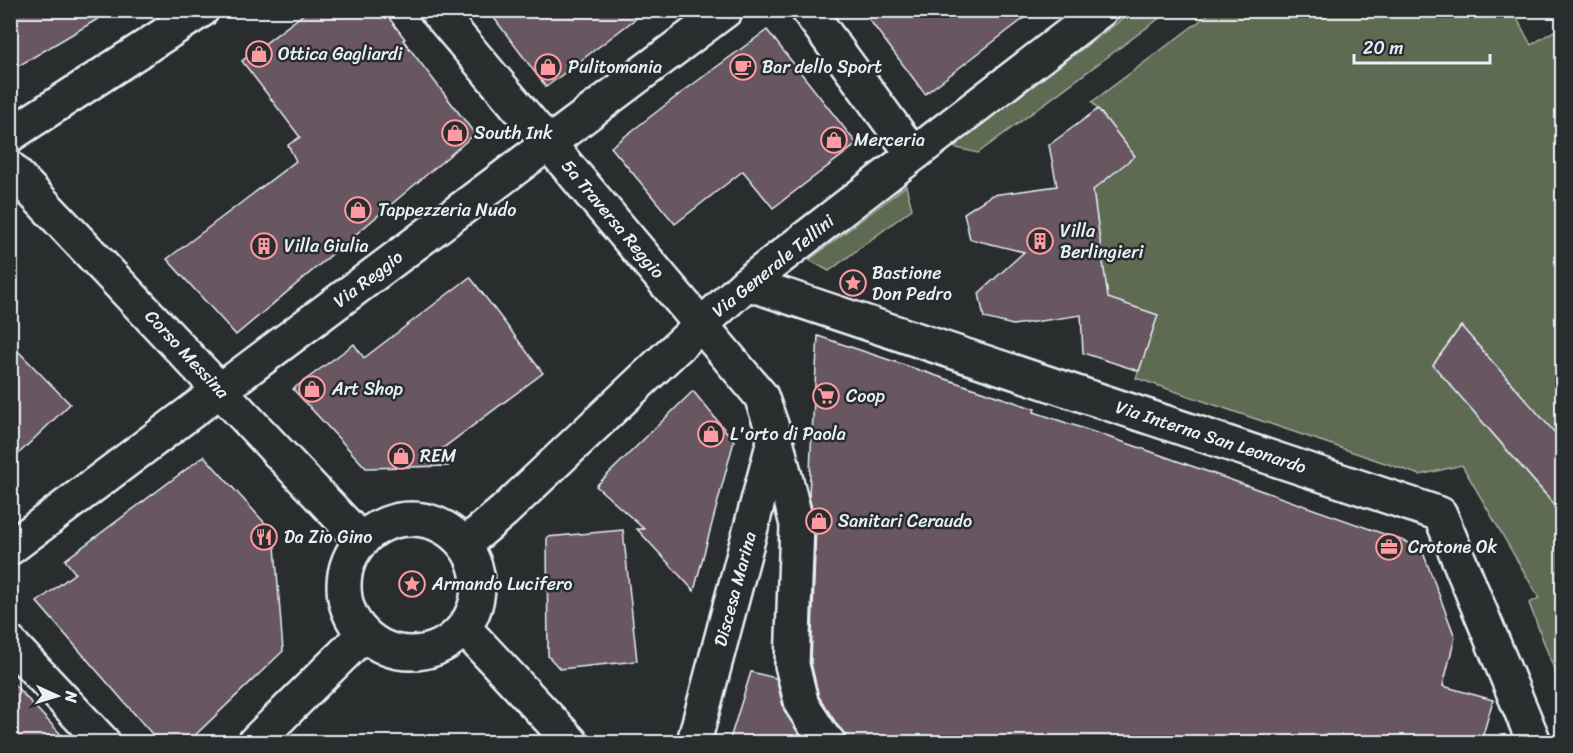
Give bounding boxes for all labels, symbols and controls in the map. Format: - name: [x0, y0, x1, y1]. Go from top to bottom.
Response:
- scale bar: [1354, 27, 1490, 65]
- text: 20 m: [1363, 32, 1403, 64]
- place label: Ottica Gagliardi: [278, 38, 404, 70]
- shop icon: Ottica Gagliardi: [244, 39, 274, 69]
- place label: Pulitomania: [568, 51, 662, 83]
- place label: Bar dello Sport: [762, 51, 882, 83]
- shop icon: Pulitomania: [533, 52, 563, 82]
- cafe icon: Bar dello Sport: [728, 52, 758, 82]
- place label: South Ink: [474, 117, 553, 149]
- shop icon: South Ink: [440, 118, 470, 148]
- place label: Merceria: [854, 124, 925, 156]
- shop icon: Merceria: [819, 125, 849, 155]
- street label: 5a Traversa Reggio: [553, 152, 673, 286]
- place label: Tappezzeria Nudo: [378, 194, 516, 226]
- shop icon: Tappezzeria Nudo: [343, 195, 373, 225]
- street label: Via Generale Tellini: [704, 205, 842, 326]
- place label: Villa Berlingieri: [1060, 215, 1145, 268]
- building icon: Villa Berlingieri: [1025, 226, 1055, 256]
- place label: Villa Giulia: [284, 230, 369, 262]
- building icon: Villa Giulia: [249, 231, 279, 261]
- street label: Via Reggio: [326, 242, 410, 316]
- place label: Bastione Don Pedro: [872, 257, 952, 310]
- place icon: Bastione Don Pedro: [838, 268, 868, 298]
- street label: Corso Messina: [137, 302, 238, 407]
- place label: Art Shop: [331, 373, 404, 405]
- shop icon: Art Shop: [297, 374, 327, 404]
- place label: Coop: [846, 380, 886, 412]
- supermarket icon: Coop: [811, 381, 841, 411]
- street label: Via Interna San Leonardo: [1111, 391, 1311, 483]
- place label: L'orto di Paola: [730, 418, 846, 450]
- shop icon: L'orto di Paola: [696, 419, 726, 449]
- place label: REM: [420, 440, 457, 472]
- shop icon: REM: [386, 441, 416, 471]
- place label: Sanitari Ceraudo: [838, 505, 972, 537]
- shop icon: Sanitari Ceraudo: [804, 506, 834, 536]
- place label: Da Zio Gino: [284, 521, 372, 553]
- restaurant icon: Da Zio Gino: [249, 522, 279, 552]
- street label: Discesa Marina: [704, 528, 766, 650]
- place label: Crotone Ok: [1408, 531, 1498, 563]
- office icon: Crotone Ok: [1374, 532, 1404, 562]
- place label: Armando Lucifero: [431, 568, 572, 600]
- place icon: Armando Lucifero: [397, 569, 427, 599]
- north arrow: [27, 666, 87, 726]
- text: N: [57, 689, 86, 704]

